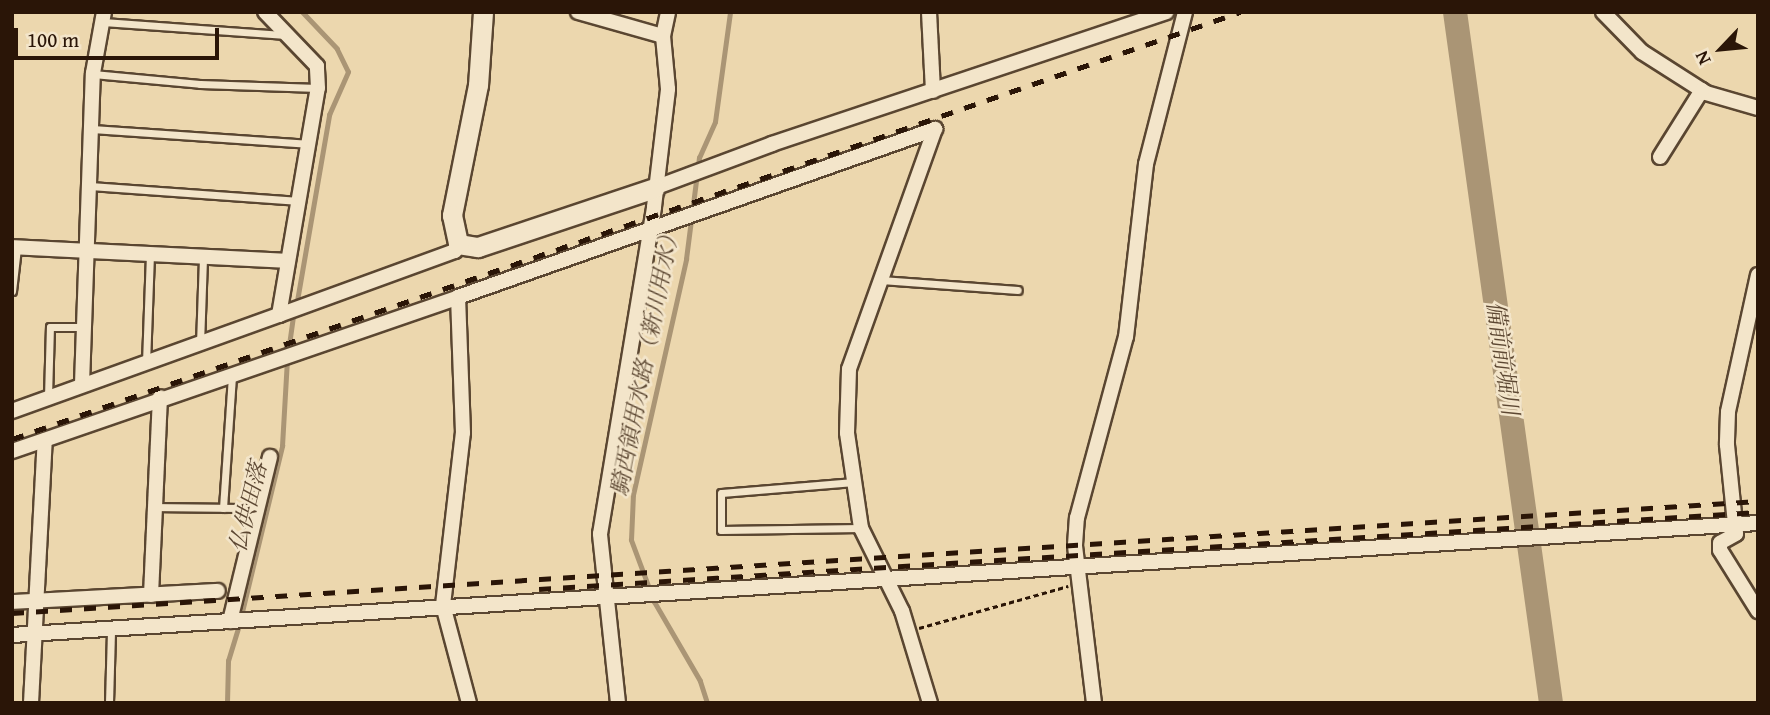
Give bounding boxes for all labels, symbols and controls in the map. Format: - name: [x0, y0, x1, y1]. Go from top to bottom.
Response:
- scale bar: [18, 14, 222, 58]
- north arrow: [1686, 14, 1756, 84]
- text: 100 m: [27, 24, 79, 55]
- text: N: [1687, 46, 1717, 70]
- water label: 騎西領用水路（新川用水）: [605, 222, 685, 498]
- water label: 備前前堀川: [1481, 299, 1525, 417]
- water label: 仏供田落: [223, 459, 273, 555]

